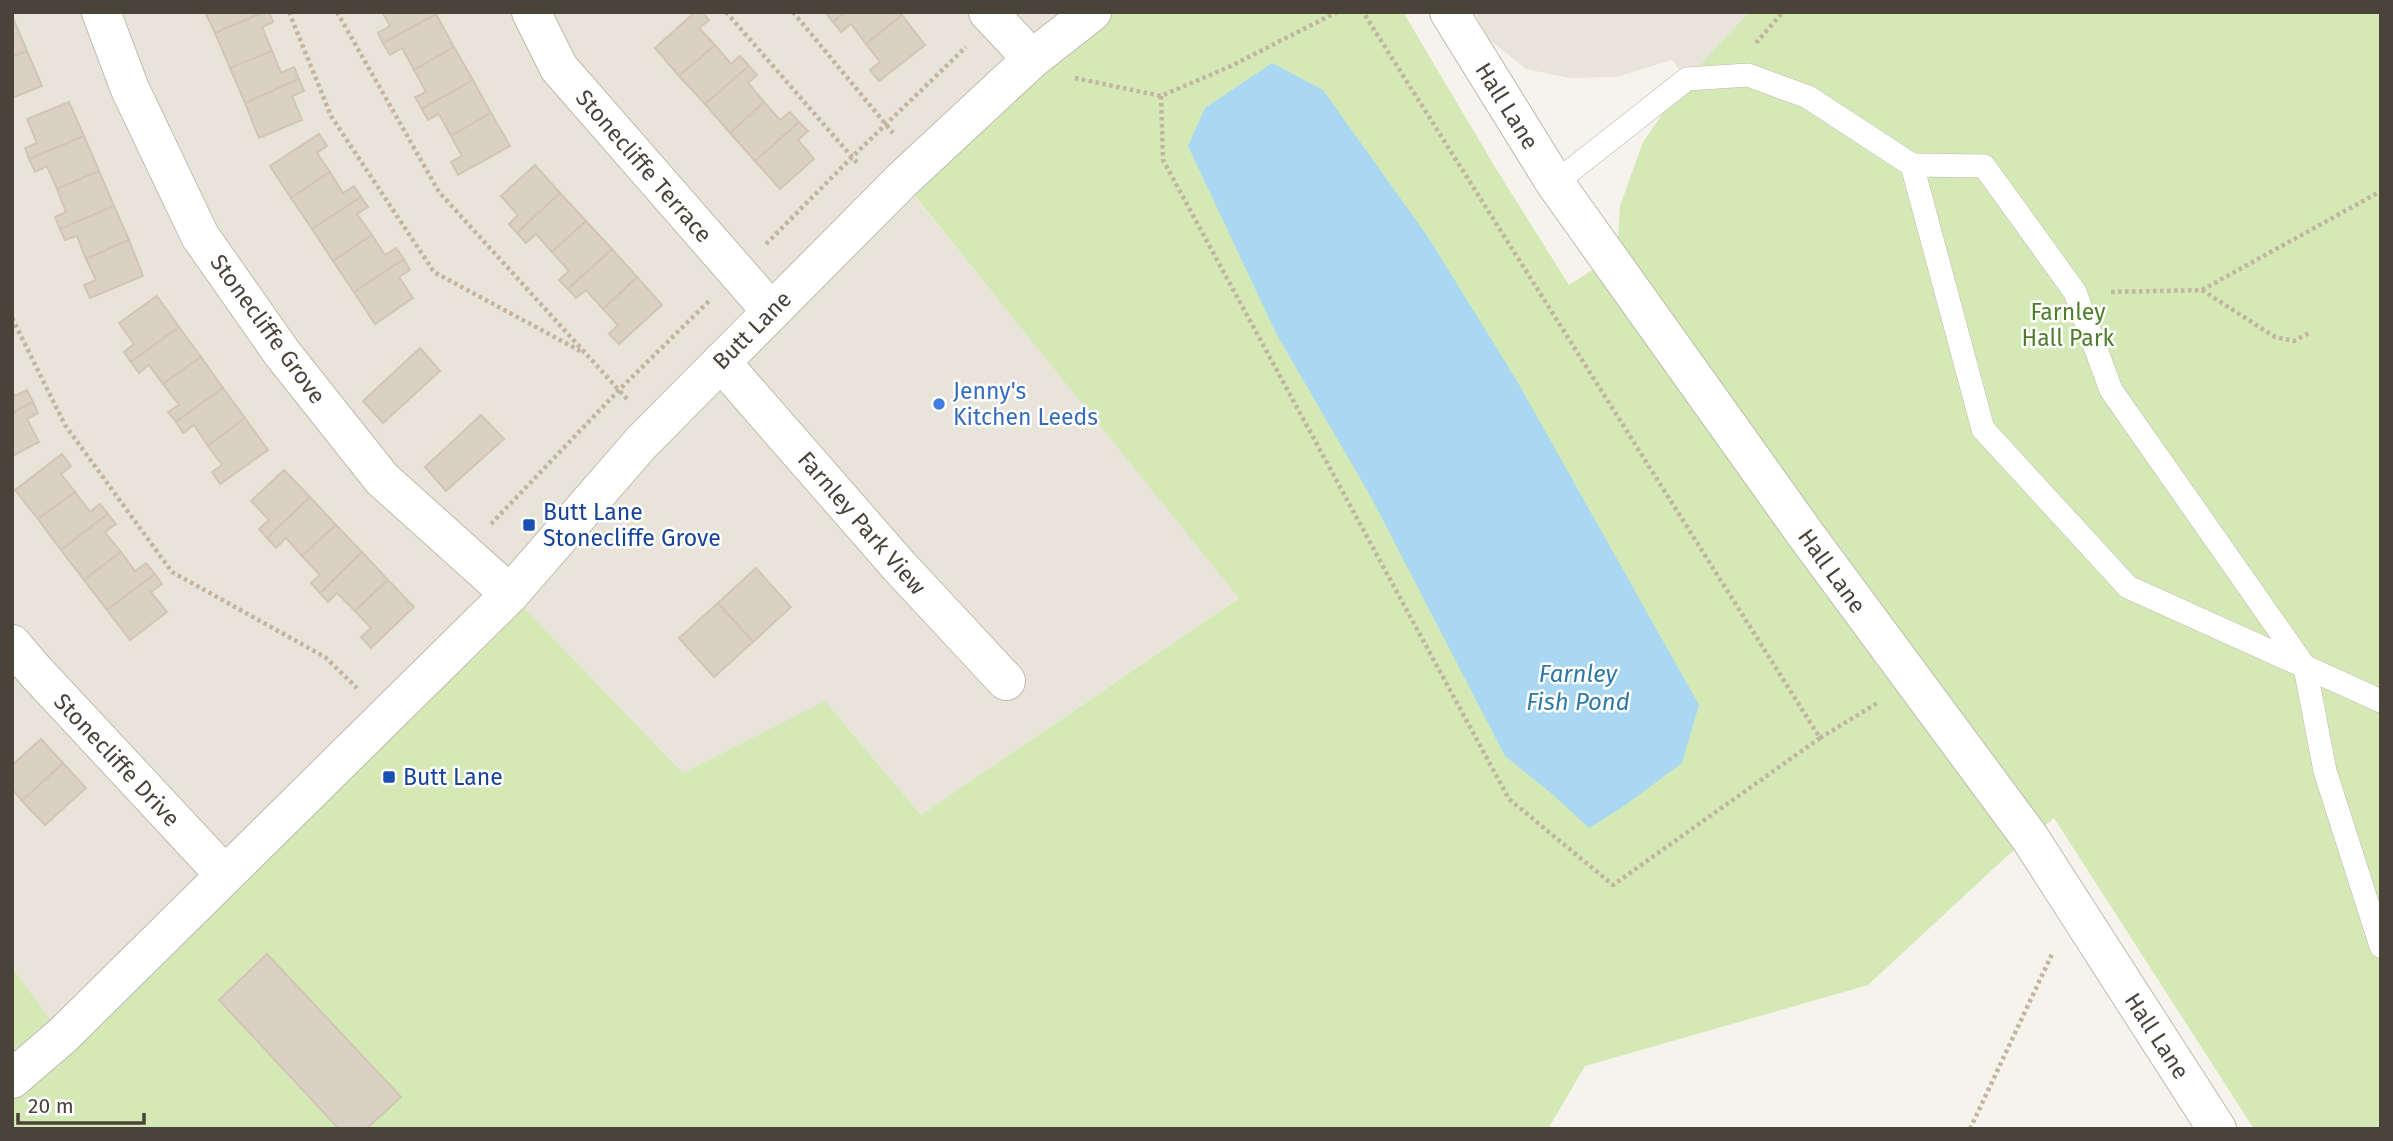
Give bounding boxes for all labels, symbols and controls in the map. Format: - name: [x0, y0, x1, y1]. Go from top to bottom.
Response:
- street label: Hall Lane: [1469, 57, 1545, 155]
- street label: Stonecliffe Terrace: [570, 84, 718, 248]
- street label: Stonecliffe Grove: [204, 249, 332, 409]
- street label: Butt Lane: [707, 285, 797, 375]
- park label: Farnley Hall Park: [2022, 298, 2115, 352]
- place label: Jenny's Kitchen Leeds: [953, 377, 1098, 431]
- marker: Jenny's Kitchen Leeds: [931, 396, 947, 412]
- street label: Farnley Park View: [792, 446, 932, 601]
- place label: Butt Lane Stonecliffe Grove: [543, 498, 721, 552]
- marker: Butt Lane Stonecliffe Grove: [521, 517, 537, 533]
- street label: Hall Lane: [1792, 523, 1872, 619]
- water label: Farnley Fish Pond: [1526, 660, 1630, 716]
- street label: Stonecliffe Drive: [48, 688, 186, 832]
- place label: Butt Lane: [403, 763, 503, 791]
- marker: Butt Lane: [381, 769, 397, 785]
- street label: Hall Lane: [2119, 988, 2195, 1084]
- scale bar: [18, 1082, 144, 1126]
- text: 20 m: [28, 1093, 74, 1119]

